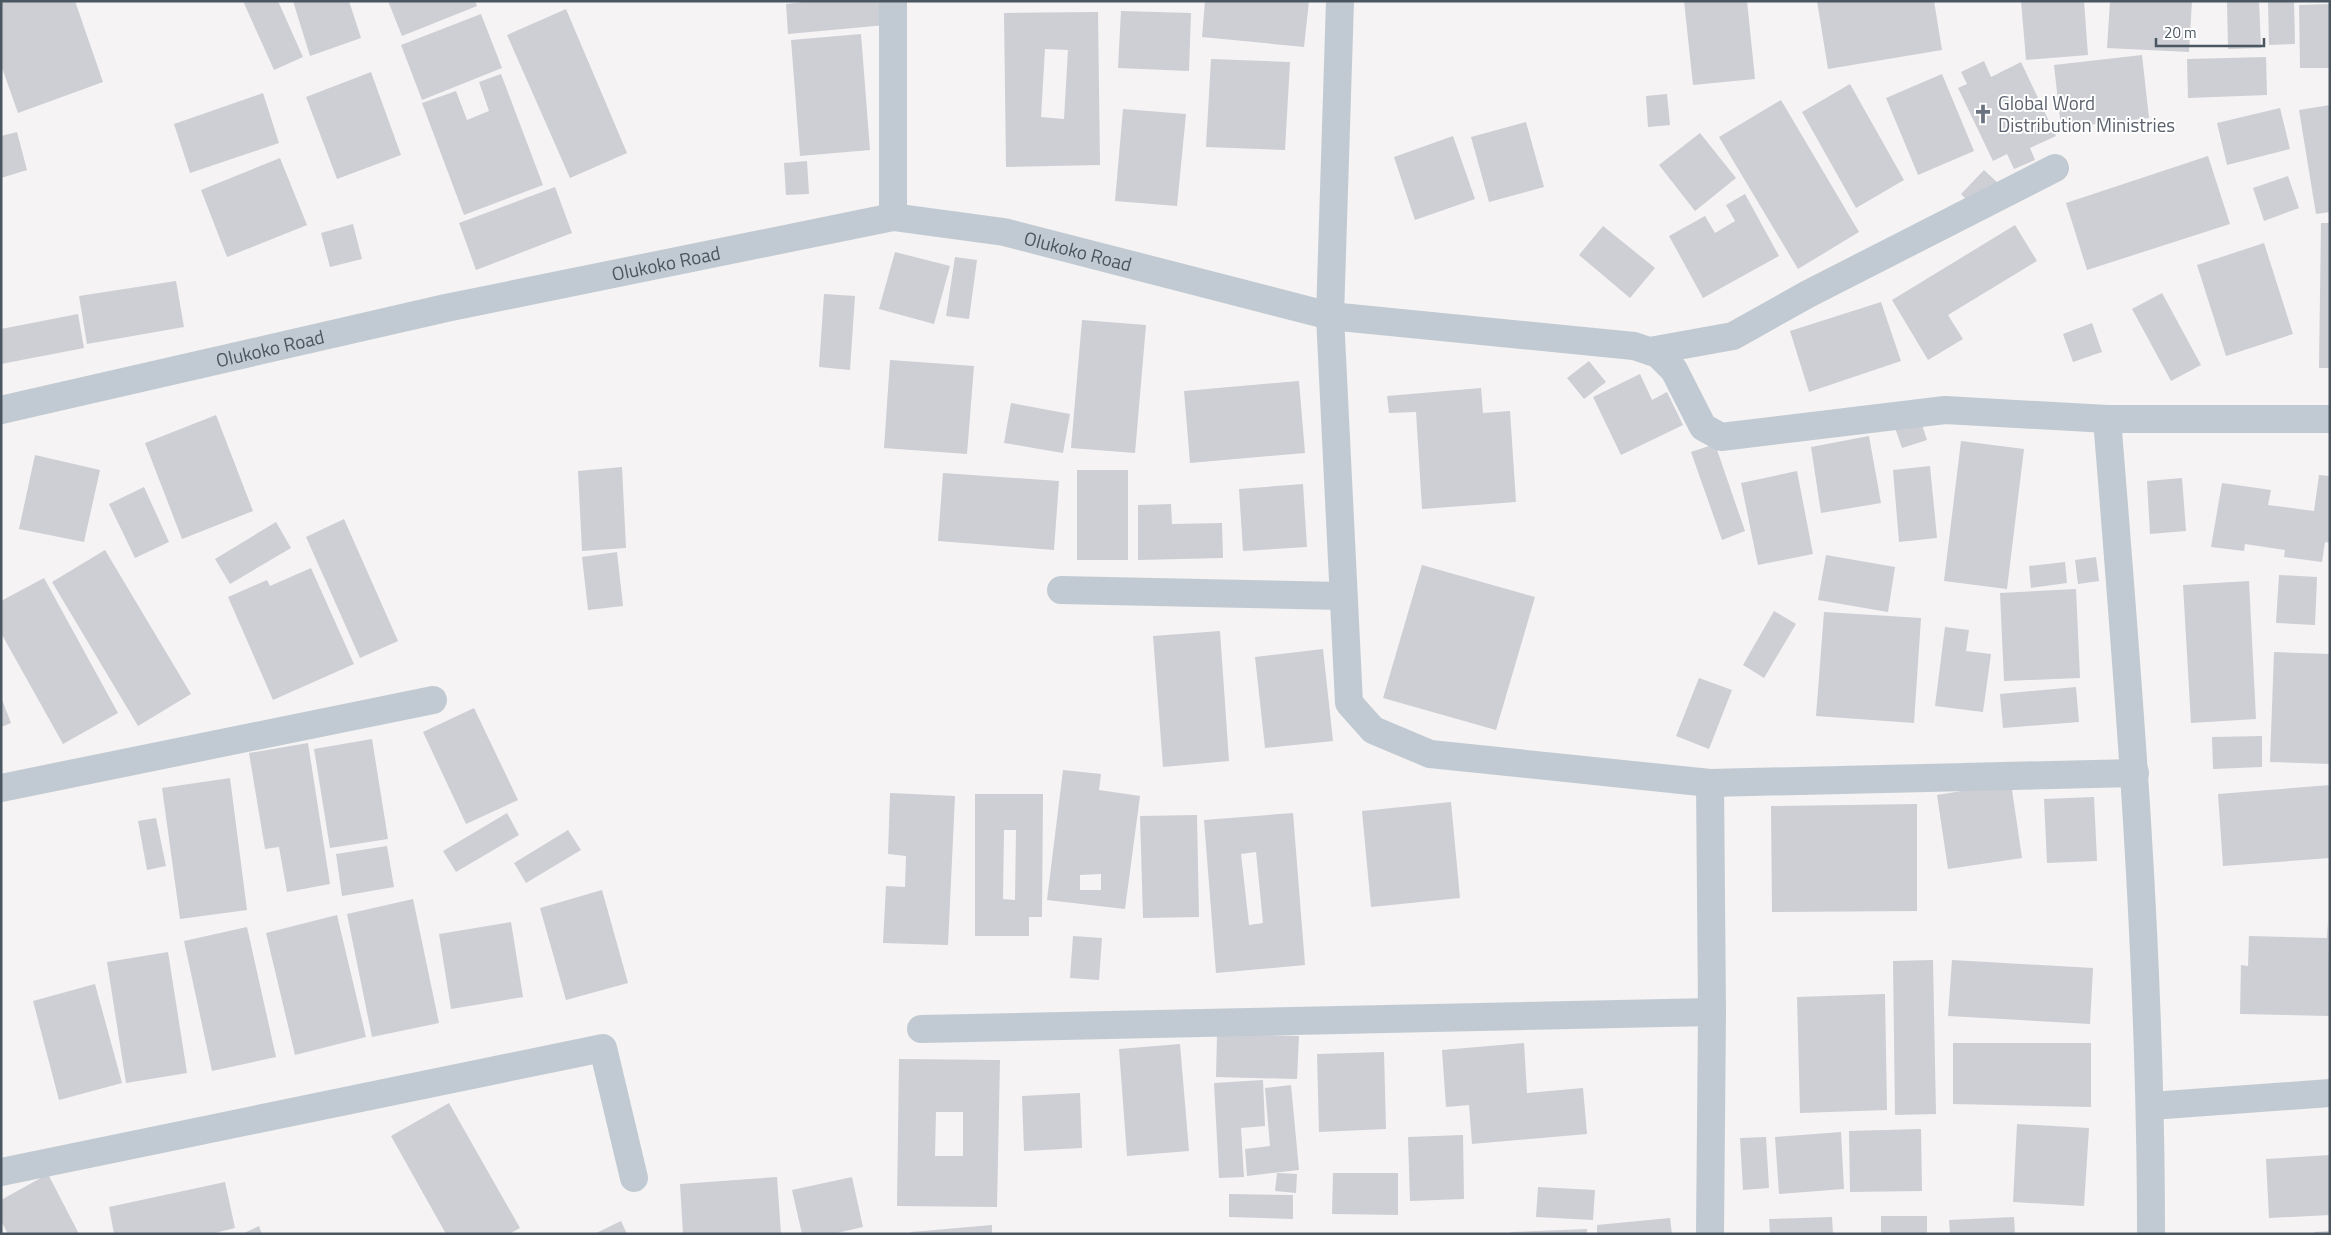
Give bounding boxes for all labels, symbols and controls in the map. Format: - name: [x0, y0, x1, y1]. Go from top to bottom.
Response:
- scale bar: [2156, 15, 2264, 47]
- text: 20 m: [2164, 21, 2197, 44]
- place label: Global Word Distribution Ministries: [1998, 88, 2175, 139]
- church icon: Global Word Distribution Ministries: [1972, 103, 1994, 125]
- street label: Olukoko Road: [1021, 223, 1135, 278]
- street label: Olukoko Road: [609, 238, 723, 288]
- street label: Olukoko Road: [213, 321, 327, 374]

